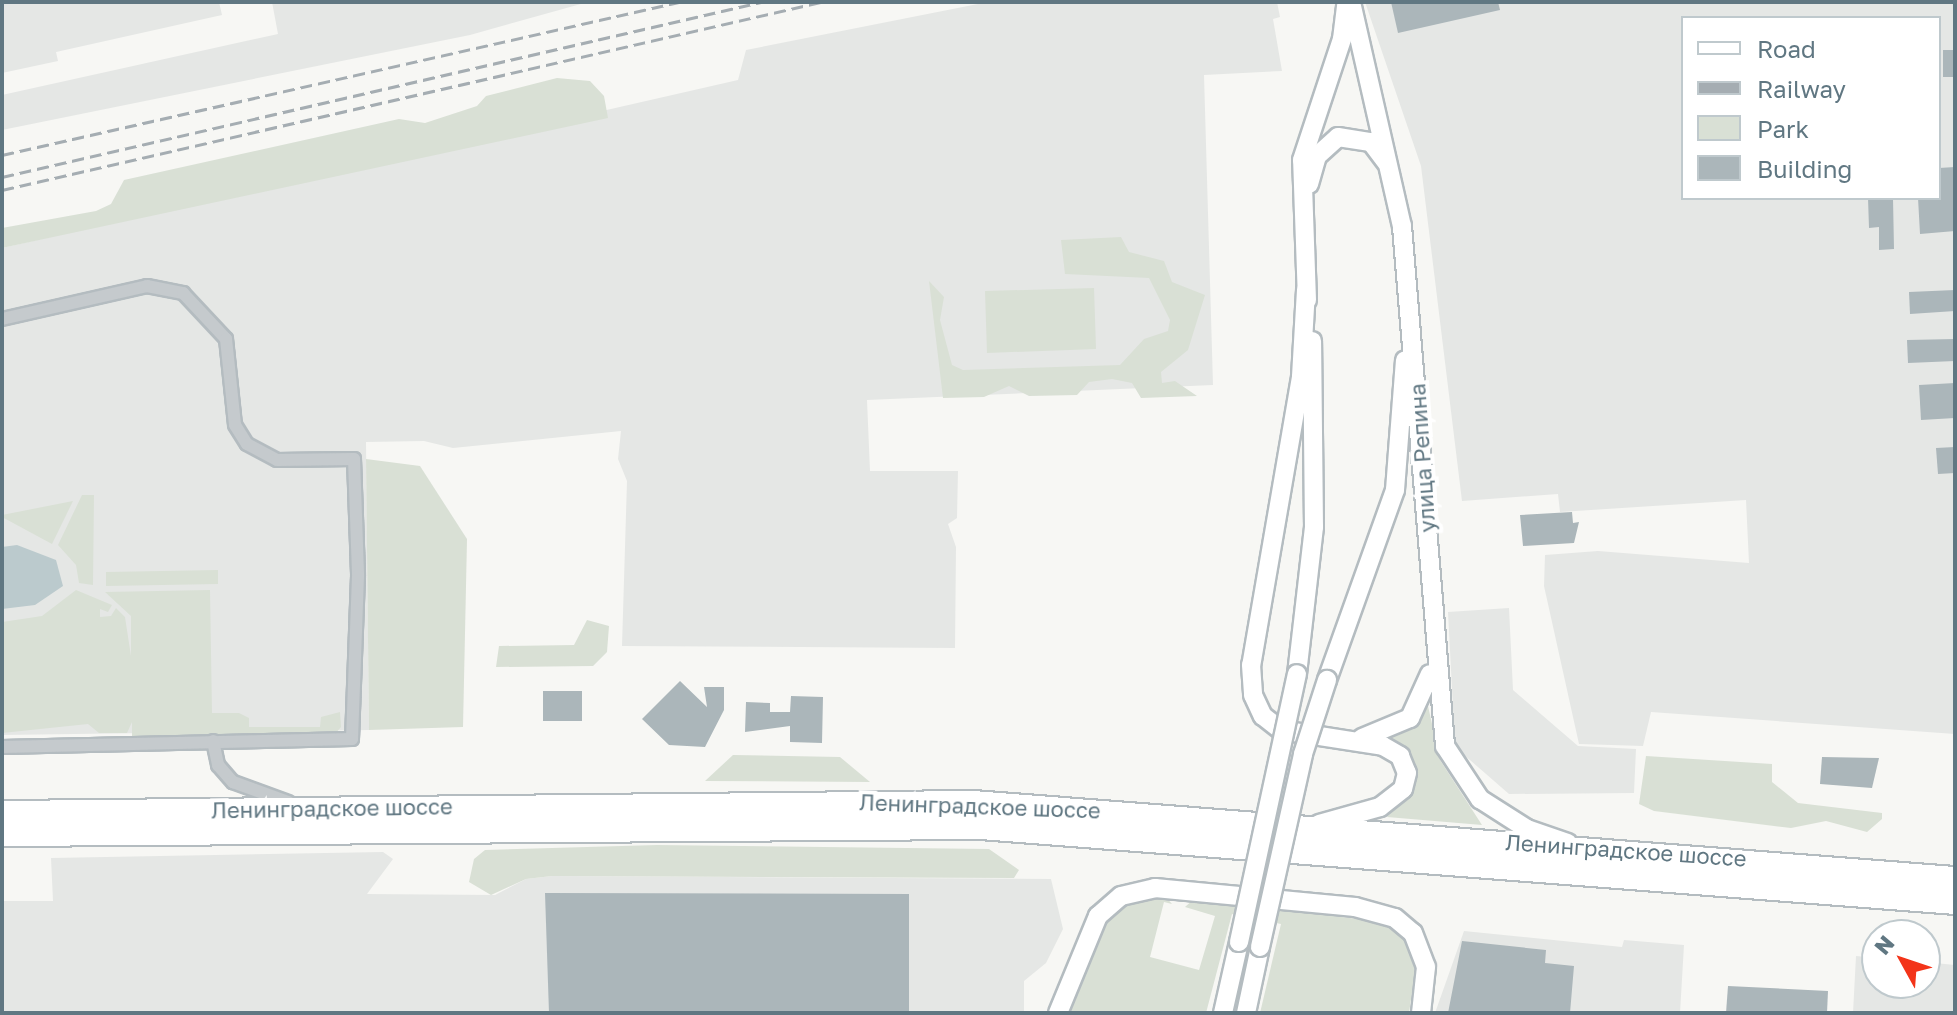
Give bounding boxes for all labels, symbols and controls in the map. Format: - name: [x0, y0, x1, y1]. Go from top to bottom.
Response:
- legend: [1681, 16, 1941, 200]
- text: Road: [1757, 34, 1816, 63]
- text: Railway: [1757, 74, 1846, 103]
- text: Park: [1757, 114, 1809, 143]
- text: Building: [1757, 154, 1852, 183]
- street label: улица Репина: [1404, 383, 1440, 533]
- street label: Ленинградское шоссе: [859, 789, 1101, 823]
- street label: Ленинградское шоссе: [211, 793, 453, 823]
- street label: Ленинградское шоссе: [1505, 828, 1747, 872]
- north arrow: [1861, 919, 1941, 999]
- text: N: [1868, 929, 1899, 960]

